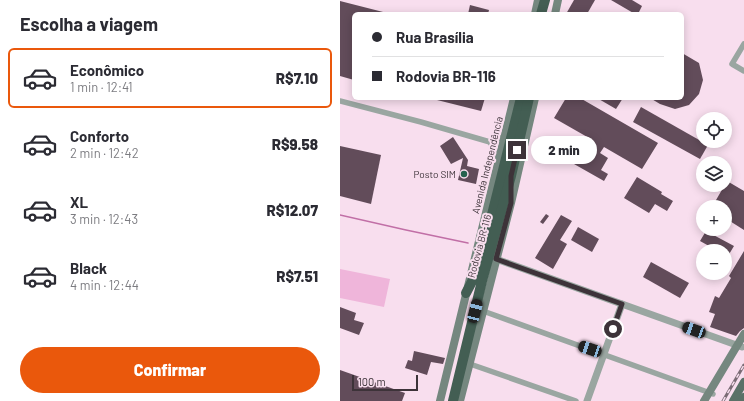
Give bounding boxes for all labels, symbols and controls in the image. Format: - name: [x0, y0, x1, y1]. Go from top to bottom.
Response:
- text: Escolha a viagem: [20, 13, 158, 35]
- text: Rua Brasília: [396, 28, 474, 46]
- icon: car: [22, 60, 58, 96]
- text: Econômico: [70, 61, 144, 79]
- text: Rodovia BR-116: [396, 67, 496, 85]
- text: R$7.10: [276, 69, 318, 87]
- text: 1 min · 12:41: [70, 79, 133, 95]
- map controls: [696, 112, 732, 280]
- button: locate: [696, 112, 732, 148]
- street label: Avenida Independência: [469, 115, 505, 215]
- icon: car: [22, 126, 58, 162]
- text: Conforto: [70, 127, 129, 145]
- text: R$9.58: [272, 135, 318, 153]
- callout: 2 min: [531, 136, 597, 164]
- route end: [508, 141, 526, 159]
- text: 2 min: [548, 142, 580, 158]
- text: 2 min · 12:42: [70, 145, 139, 161]
- button: layers: [696, 156, 732, 192]
- place label: Posto SIM: [413, 168, 456, 180]
- marker: Posto SIM: [459, 169, 469, 179]
- icon: car: [22, 192, 58, 228]
- text: XL: [70, 193, 88, 211]
- button: +: [696, 200, 732, 236]
- text: R$12.07: [267, 201, 318, 219]
- text: 3 min · 12:43: [70, 211, 138, 227]
- street label: Rodovia BR-116: [465, 213, 493, 279]
- button: −: [696, 244, 732, 280]
- icon: car: [22, 258, 58, 294]
- text: Black: [70, 259, 107, 277]
- text: R$7.51: [276, 267, 318, 285]
- text: 4 min · 12:44: [70, 277, 139, 293]
- car: [466, 298, 484, 324]
- route start: [604, 320, 622, 338]
- car: [681, 320, 707, 340]
- car: [577, 339, 603, 359]
- button: Confirmar: [20, 347, 320, 393]
- scale bar: [352, 373, 418, 392]
- text: 100 m: [358, 375, 386, 388]

